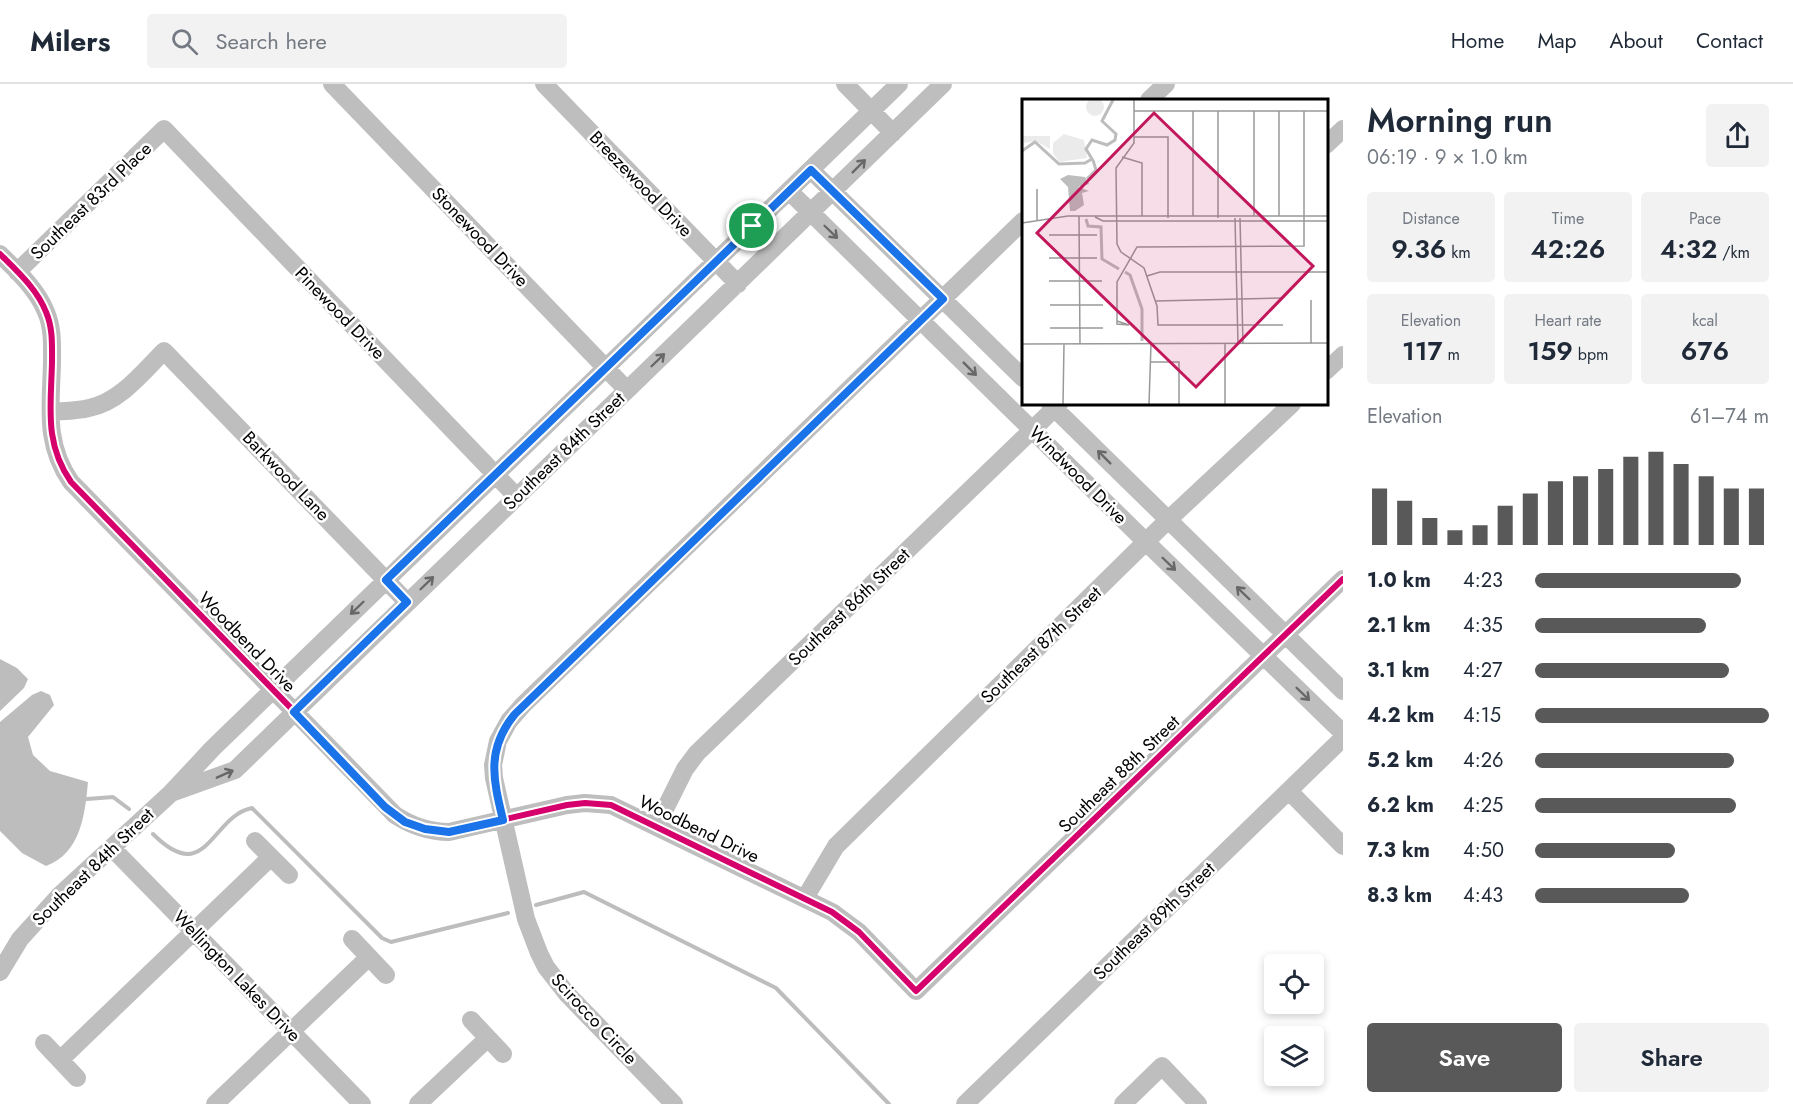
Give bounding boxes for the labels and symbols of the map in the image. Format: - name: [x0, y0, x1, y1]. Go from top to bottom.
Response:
- inset map: [1022, 99, 1328, 405]
- street label: Breezewood Drive: [584, 125, 698, 243]
- street label: Southeast 83rd Place: [24, 136, 158, 266]
- one-way arrow: [851, 158, 866, 173]
- street label: Stonewood Drive: [426, 181, 534, 293]
- pin: [726, 200, 777, 251]
- one-way arrow: [823, 225, 838, 240]
- street label: Pinewood Drive: [289, 261, 391, 365]
- one-way arrow: [651, 353, 666, 367]
- one-way arrow: [962, 361, 977, 376]
- street label: Southeast 84th Street: [497, 386, 631, 516]
- street label: Windwood Drive: [1023, 420, 1133, 530]
- street label: Barkwood Lane: [236, 425, 336, 527]
- one-way arrow: [1097, 449, 1112, 464]
- street label: Southeast 86th Street: [782, 542, 916, 672]
- one-way arrow: [1161, 557, 1176, 572]
- one-way arrow: [419, 575, 434, 590]
- street label: Southeast 87th Street: [975, 580, 1108, 710]
- street label: Woodbend Drive: [192, 586, 302, 698]
- one-way arrow: [1236, 586, 1251, 601]
- one-way arrow: [350, 601, 365, 616]
- one-way arrow: [1295, 687, 1310, 701]
- street label: Southeast 88th Street: [1053, 709, 1186, 839]
- one-way arrow: [215, 768, 233, 779]
- street label: Woodbend Drive: [634, 789, 764, 869]
- street label: Southeast 84th Street: [26, 802, 160, 932]
- street label: Southeast 89th Street: [1087, 856, 1221, 986]
- street label: Wellington Lakes Drive: [167, 905, 307, 1047]
- street label: Scirocco Circle: [545, 968, 643, 1070]

